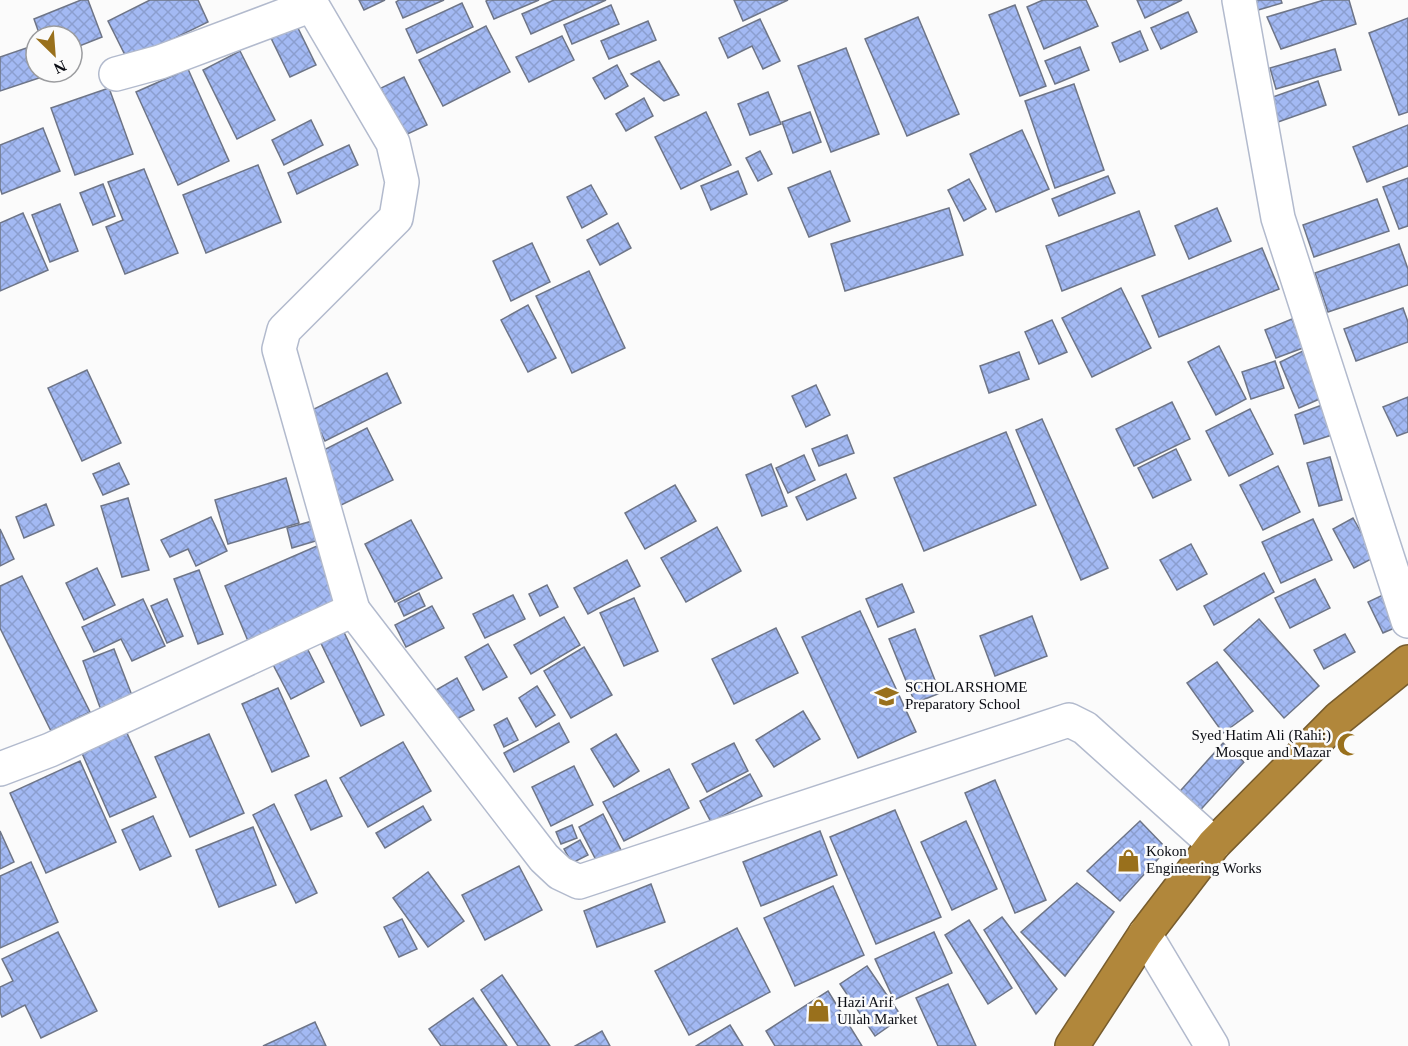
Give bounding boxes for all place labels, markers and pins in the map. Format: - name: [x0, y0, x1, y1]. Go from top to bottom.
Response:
- place label: SCHOLARSHOME Preparatory School: [905, 679, 1028, 712]
- school or university icon: SCHOLARSHOME Preparatory School: [874, 683, 900, 709]
- place label: Syed Hatim Ali (Rahi:) Mosque and Mazar: [1191, 727, 1331, 760]
- mosque icon: Syed Hatim Ali (Rahi:) Mosque and Mazar: [1336, 731, 1362, 757]
- place label: Kokon Engineering Works: [1146, 843, 1262, 876]
- shop icon: Kokon Engineering Works: [1115, 847, 1141, 873]
- place label: Hazi Arif Ullah Market: [837, 994, 918, 1027]
- shop icon: Hazi Arif Ullah Market: [806, 998, 832, 1024]

